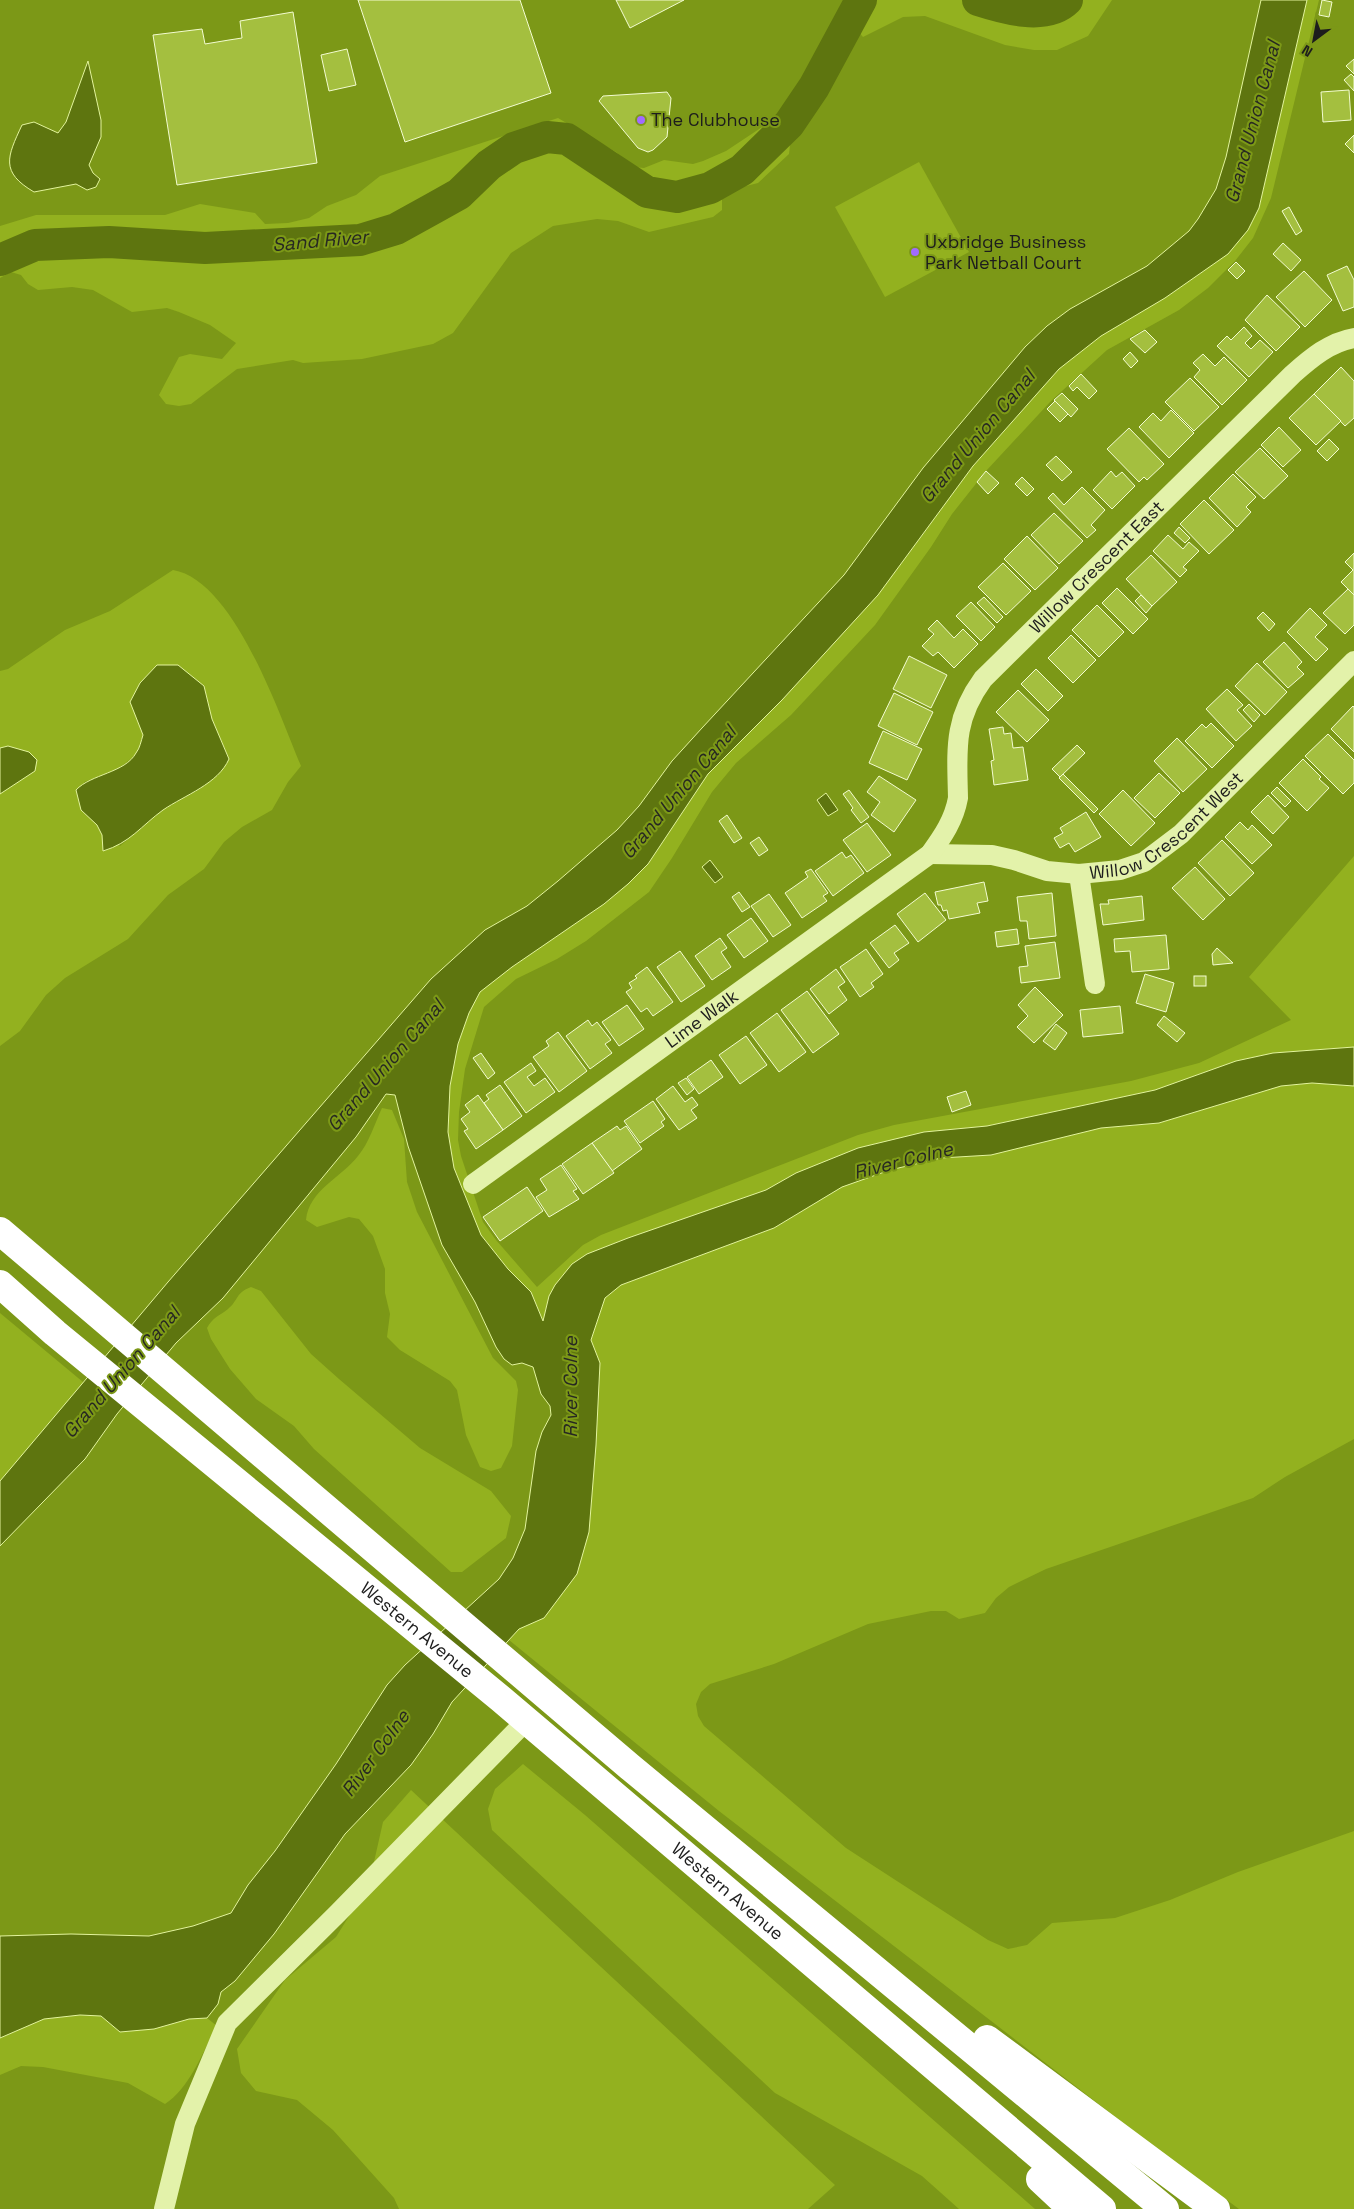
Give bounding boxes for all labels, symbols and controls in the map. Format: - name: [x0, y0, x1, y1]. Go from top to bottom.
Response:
- north arrow: [1289, 15, 1339, 65]
- water label: Grand Union Canal: [1219, 36, 1287, 206]
- text: N: [1298, 41, 1316, 61]
- place label: The Clubhouse: [651, 108, 780, 131]
- marker: The Clubhouse: [635, 114, 647, 126]
- water label: Sand River: [271, 224, 371, 257]
- place label: Uxbridge Business Park Netball Court: [925, 230, 1086, 274]
- marker: Uxbridge Business Park Netball Court: [909, 246, 921, 258]
- water label: Grand Union Canal: [914, 363, 1042, 508]
- street label: Willow Crescent East: [1024, 495, 1169, 638]
- water label: Grand Union Canal: [615, 719, 743, 864]
- street label: Willow Crescent West: [1088, 766, 1248, 884]
- street label: Lime Walk: [660, 984, 743, 1053]
- water label: Grand Union Canal: [321, 992, 451, 1136]
- water label: River Colne: [851, 1136, 956, 1185]
- water label: Grand Union Canal: [57, 1299, 187, 1443]
- water label: River Colne: [558, 1336, 583, 1438]
- street label: Western Avenue: [356, 1576, 479, 1683]
- water label: River Colne: [336, 1704, 416, 1802]
- street label: Western Avenue: [667, 1837, 789, 1945]

